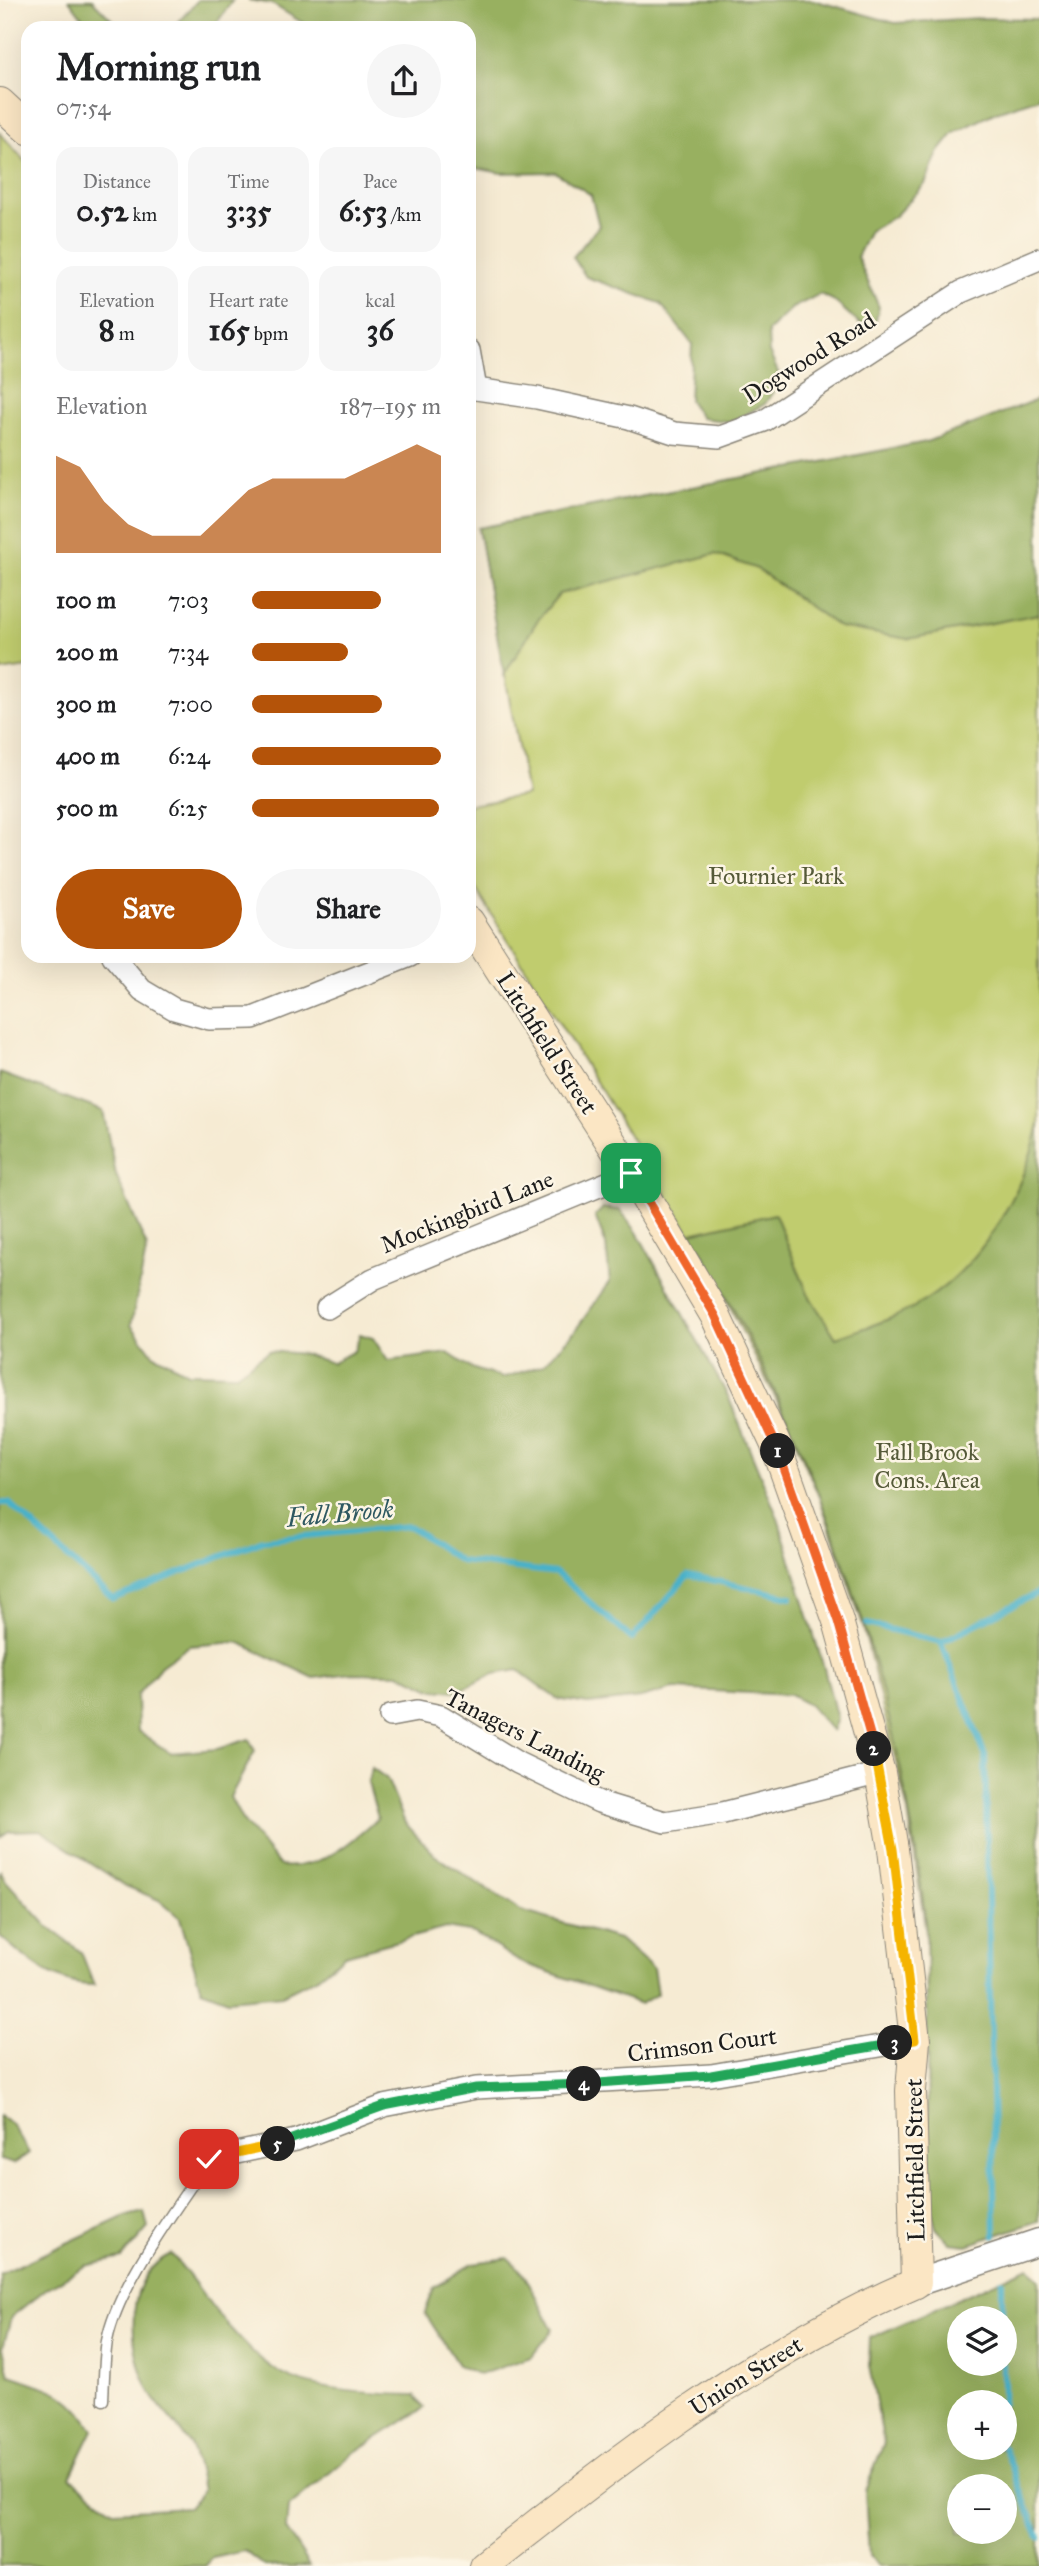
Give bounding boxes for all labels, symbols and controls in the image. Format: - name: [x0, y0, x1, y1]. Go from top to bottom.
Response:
- text: Morning run: [56, 44, 261, 90]
- button: share: [367, 44, 441, 118]
- text: 07:54: [56, 93, 110, 121]
- text: Distance: [83, 170, 151, 193]
- text: Time: [227, 170, 270, 193]
- text: Pace: [363, 170, 397, 193]
- text: 0.52: [76, 193, 128, 229]
- text: 3:35: [226, 193, 271, 229]
- text: 6:53: [339, 193, 388, 229]
- text: km: [128, 203, 157, 226]
- text: /km: [388, 203, 422, 226]
- text: Elevation: [79, 289, 155, 312]
- text: Heart rate: [209, 289, 288, 312]
- text: kcal: [365, 289, 395, 312]
- street label: Dogwood Road: [737, 305, 881, 411]
- text: 8: [99, 312, 115, 348]
- text: 165: [209, 312, 250, 348]
- text: 36: [366, 312, 394, 348]
- text: m: [115, 322, 135, 345]
- text: bpm: [250, 322, 288, 345]
- text: Elevation: [56, 392, 147, 420]
- text: 187–195 m: [339, 392, 441, 420]
- text: 100 m: [56, 586, 116, 614]
- text: 7:03: [168, 586, 209, 614]
- text: 200 m: [56, 638, 118, 666]
- text: 7:34: [168, 638, 208, 666]
- text: 300 m: [56, 690, 116, 718]
- text: 7:00: [168, 690, 213, 718]
- text: 400 m: [56, 742, 120, 770]
- text: 6:24: [168, 742, 210, 770]
- text: 500 m: [56, 794, 118, 822]
- text: 6:25: [168, 794, 207, 822]
- park label: Fournier Park: [708, 861, 845, 891]
- button: Save: [56, 869, 242, 949]
- button: Share: [256, 869, 441, 949]
- street label: Litchfield Street: [490, 966, 604, 1120]
- pin: [601, 1143, 661, 1203]
- icon: arrive: [612, 1154, 650, 1192]
- street label: Mockingbird Lane: [376, 1164, 558, 1260]
- pin: 1: [760, 1434, 796, 1468]
- park label: Fall Brook Cons. Area: [874, 1437, 981, 1495]
- text: 1: [774, 1439, 781, 1462]
- water label: Fall Brook: [284, 1492, 395, 1534]
- street label: Tanagers Landing: [440, 1682, 611, 1789]
- pin: 2: [856, 1732, 892, 1766]
- text: 2: [869, 1737, 878, 1760]
- street label: Crimson Court: [626, 2021, 779, 2069]
- pin: 3: [878, 2025, 912, 2060]
- text: 3: [891, 2031, 898, 2054]
- pin: 4: [566, 2066, 602, 2102]
- text: 4: [578, 2072, 589, 2095]
- street label: Litchfield Street: [899, 2078, 931, 2242]
- pin: 5: [260, 2126, 296, 2162]
- pin: [179, 2129, 239, 2189]
- text: 5: [273, 2132, 282, 2155]
- icon: check: [190, 2140, 228, 2178]
- map controls: [947, 2306, 1017, 2544]
- button: layers: [947, 2306, 1017, 2376]
- street label: Union Street: [684, 2329, 809, 2423]
- button: +: [947, 2390, 1017, 2460]
- button: −: [947, 2474, 1017, 2544]

